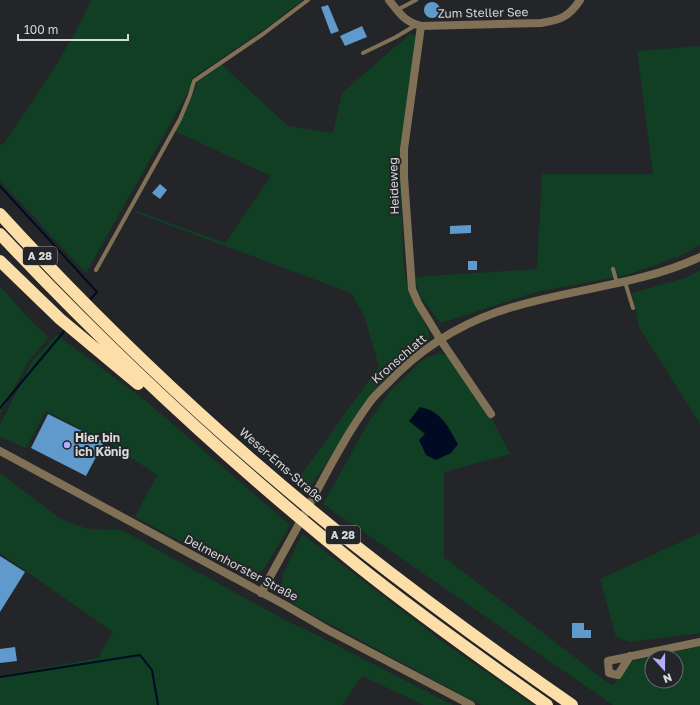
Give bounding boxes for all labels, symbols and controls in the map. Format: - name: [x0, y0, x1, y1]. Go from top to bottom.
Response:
- street label: Zum Steller See: [437, 4, 529, 21]
- scale bar: [18, 16, 128, 42]
- text: 100 m: [24, 22, 58, 37]
- street label: Heideweg: [385, 157, 402, 215]
- road number: A 28: [23, 247, 57, 265]
- street label: Kronschlatt: [368, 331, 429, 386]
- street label: Weser-Ems-Straße: [236, 424, 326, 505]
- place label: Hier bin ich König: [75, 430, 129, 459]
- marker: Hier bin ich König: [62, 440, 72, 450]
- road number: A 28: [326, 526, 360, 544]
- street label: Delmenhorster Straße: [182, 531, 301, 604]
- north arrow: [644, 649, 684, 689]
- text: N: [662, 671, 674, 686]

